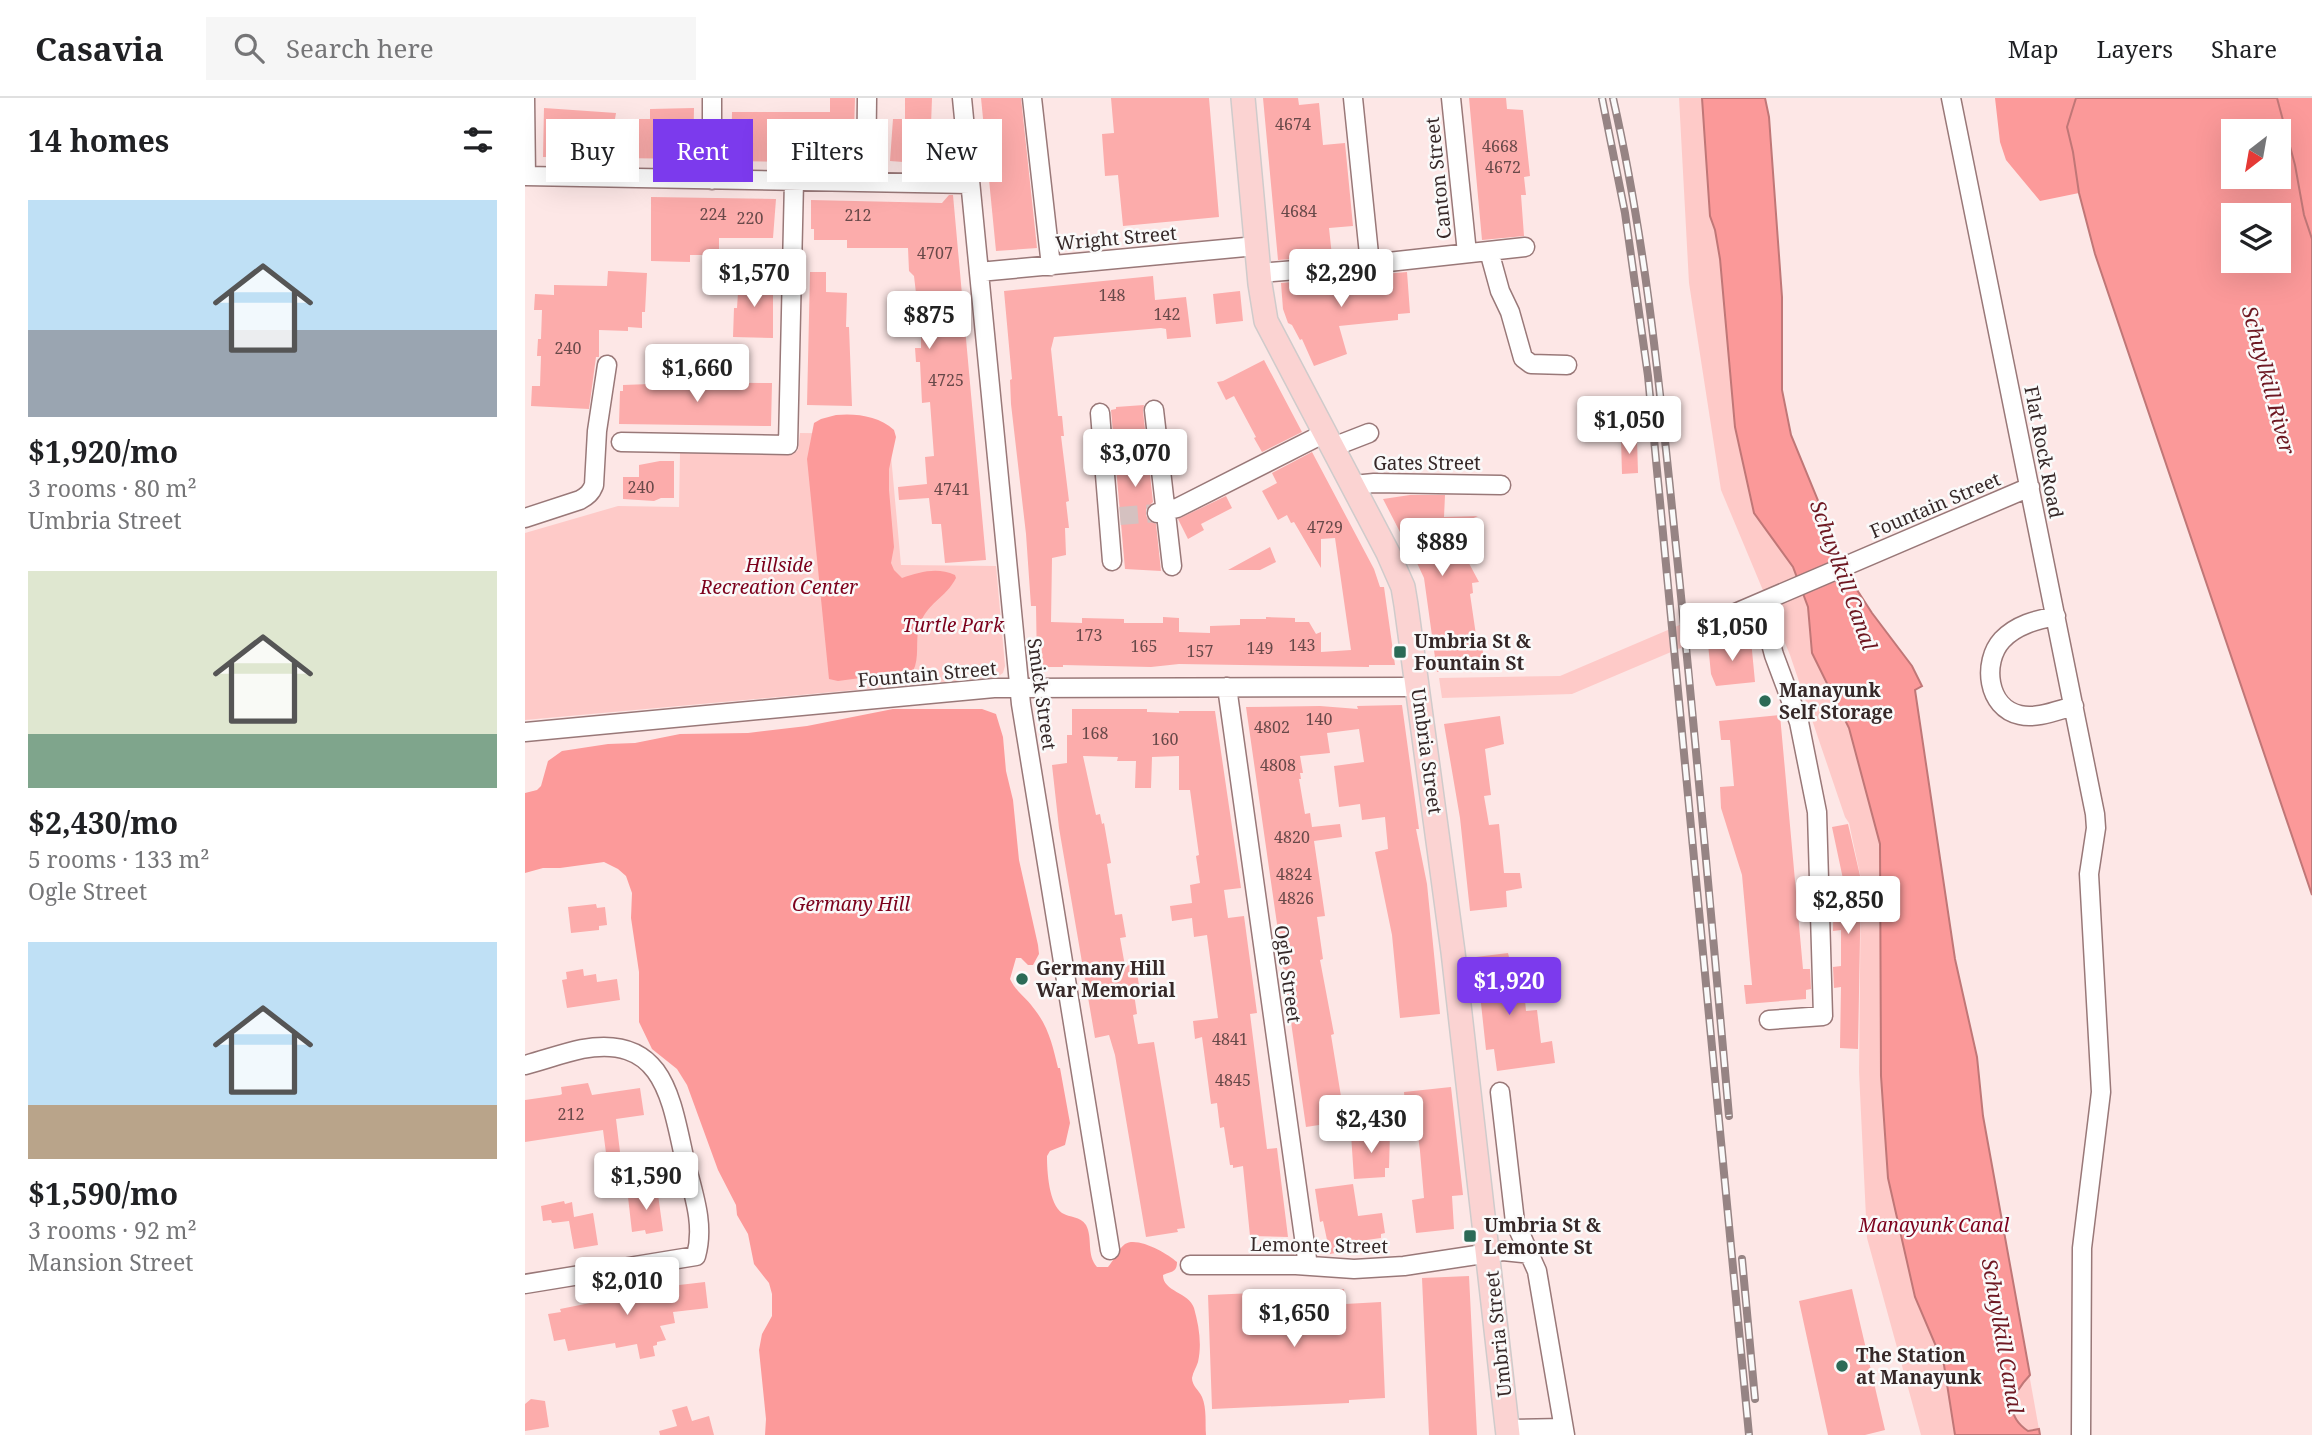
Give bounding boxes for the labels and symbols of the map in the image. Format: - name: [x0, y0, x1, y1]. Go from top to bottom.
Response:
- house number: 4674: [1275, 113, 1311, 135]
- street label: Canton Street: [1419, 115, 1457, 240]
- north arrow: [2221, 119, 2291, 189]
- house number: 4668: [1482, 135, 1518, 157]
- house number: 4672: [1485, 156, 1521, 178]
- house number: 4684: [1281, 200, 1317, 222]
- house number: 224: [700, 203, 726, 225]
- house number: 212: [845, 204, 871, 226]
- house number: 220: [737, 207, 763, 229]
- street label: Wright Street: [1054, 220, 1178, 256]
- house number: 4707: [917, 242, 953, 264]
- pin: $1,570: [697, 250, 811, 309]
- pin: $2,290: [1284, 250, 1398, 309]
- house number: 148: [1099, 284, 1125, 306]
- pin: $875: [888, 292, 970, 351]
- house number: 142: [1154, 303, 1180, 325]
- water label: Schuylkill River: [2236, 303, 2302, 458]
- house number: 240: [555, 337, 581, 359]
- pin: $1,660: [640, 344, 754, 404]
- house number: 4725: [928, 369, 964, 391]
- street label: Flat Rock Road: [2018, 384, 2070, 521]
- pin: $1,050: [1572, 396, 1686, 456]
- pin: $3,070: [1078, 430, 1192, 489]
- street label: Gates Street: [1373, 450, 1481, 476]
- street label: Fountain Street: [1866, 466, 2005, 544]
- house number: 240: [628, 476, 654, 498]
- house number: 4741: [934, 478, 970, 500]
- water label: Schuylkill Canal: [1804, 496, 1884, 654]
- house number: 4729: [1307, 516, 1343, 538]
- pin: $889: [1401, 518, 1483, 578]
- park label: Hillside Recreation Center: [699, 552, 858, 600]
- pin: $1,050: [1675, 603, 1789, 663]
- park label: Turtle Park: [902, 612, 1005, 638]
- house number: 173: [1076, 624, 1102, 646]
- place label: Umbria St & Fountain St: [1414, 628, 1531, 676]
- house number: 143: [1289, 634, 1315, 656]
- house number: 165: [1131, 635, 1157, 657]
- street label: Smick Street: [1021, 636, 1063, 752]
- house number: 149: [1247, 637, 1273, 659]
- house number: 157: [1187, 640, 1213, 662]
- marker: Umbria St & Fountain St: [1392, 644, 1408, 660]
- street label: Fountain Street: [856, 655, 998, 693]
- place label: Manayunk Self Storage: [1779, 677, 1893, 725]
- street label: Umbria Street: [1405, 686, 1449, 816]
- marker: Manayunk Self Storage: [1757, 693, 1773, 709]
- house number: 140: [1306, 708, 1332, 730]
- house number: 4802: [1254, 716, 1290, 738]
- house number: 168: [1082, 722, 1108, 744]
- house number: 160: [1152, 728, 1178, 750]
- house number: 4808: [1260, 754, 1296, 776]
- house number: 4820: [1274, 826, 1310, 848]
- house number: 4824: [1276, 863, 1312, 885]
- pin: $2,850: [1791, 876, 1905, 936]
- house number: 4826: [1278, 887, 1314, 909]
- park label: Germany Hill: [792, 891, 910, 917]
- street label: Ogle Street: [1268, 924, 1308, 1025]
- place label: Germany Hill War Memorial: [1036, 955, 1176, 1003]
- pin: $1,920: [1452, 958, 1566, 1017]
- marker: Germany Hill War Memorial: [1014, 971, 1030, 987]
- house number: 4841: [1212, 1028, 1248, 1050]
- house number: 4845: [1215, 1069, 1251, 1091]
- pin: $2,430: [1314, 1096, 1428, 1155]
- house number: 212: [558, 1103, 584, 1125]
- pin: $1,590: [589, 1152, 703, 1212]
- place label: Umbria St & Lemonte St: [1484, 1212, 1601, 1260]
- park label: Manayunk Canal: [1858, 1212, 2009, 1238]
- marker: Umbria St & Lemonte St: [1462, 1228, 1478, 1244]
- street label: Lemonte Street: [1250, 1231, 1389, 1259]
- water label: Schuylkill Canal: [1976, 1256, 2031, 1416]
- pin: $2,010: [570, 1258, 684, 1317]
- street label: Umbria Street: [1478, 1269, 1518, 1398]
- pin: $1,650: [1237, 1290, 1351, 1349]
- place label: The Station at Manayunk: [1856, 1342, 1983, 1390]
- marker: The Station at Manayunk: [1834, 1358, 1850, 1374]

